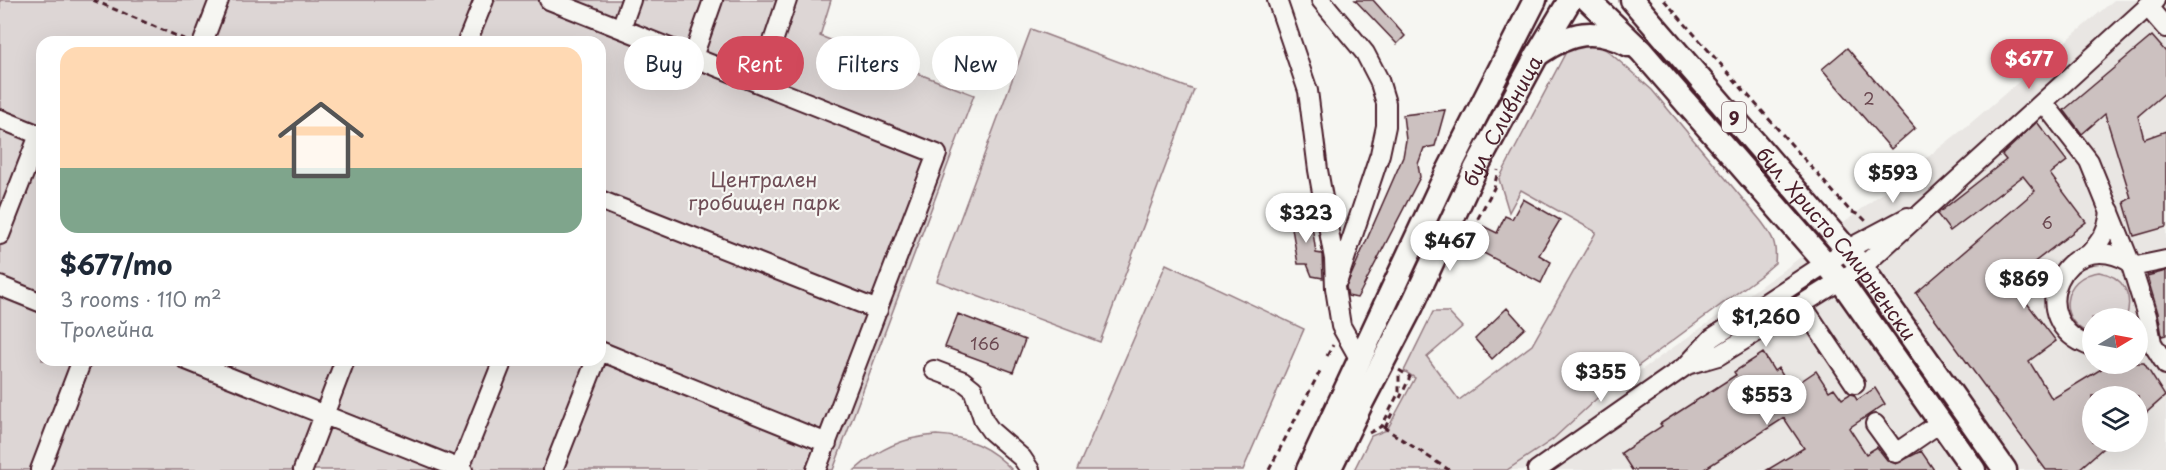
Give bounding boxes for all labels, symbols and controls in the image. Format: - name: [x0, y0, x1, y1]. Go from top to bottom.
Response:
- chip: Buy: [624, 36, 704, 90]
- chip: Rent: [716, 36, 804, 90]
- chip: Filters: [816, 36, 920, 90]
- chip: New: [932, 36, 1018, 90]
- pin: $677: [1993, 39, 2065, 90]
- text: $677: [2005, 43, 2053, 73]
- street label: бул. Сливница: [1455, 49, 1550, 191]
- icon: home: [267, 86, 375, 194]
- house number: 2: [1863, 86, 1875, 110]
- road number: 9: [1722, 102, 1746, 132]
- street label: бул. Христо Смирненски: [1749, 140, 1924, 346]
- pin: $593: [1857, 153, 1929, 204]
- text: $593: [1868, 157, 1918, 187]
- park label: Централен гробищен парк: [688, 164, 840, 217]
- pin: $323: [1270, 193, 1342, 244]
- text: $323: [1279, 197, 1333, 227]
- house number: 6: [2041, 210, 2053, 234]
- pin: $467: [1414, 221, 1486, 272]
- text: $467: [1424, 225, 1476, 255]
- text: $677/mo: [60, 245, 172, 284]
- pin: $869: [1988, 259, 2060, 310]
- text: $869: [1999, 263, 2049, 293]
- text: 3 rooms · 110 m²: [60, 284, 222, 314]
- pin: $1,260: [1717, 297, 1815, 348]
- text: $1,260: [1732, 301, 1800, 331]
- north arrow: [2082, 308, 2148, 374]
- map controls: [2082, 308, 2148, 452]
- text: Тролейна: [60, 314, 154, 344]
- house number: 166: [970, 331, 1000, 355]
- pin: $355: [1565, 352, 1637, 403]
- text: $355: [1575, 356, 1627, 386]
- pin: $553: [1731, 375, 1803, 426]
- text: $553: [1742, 379, 1792, 409]
- button: layers: [2082, 386, 2148, 452]

